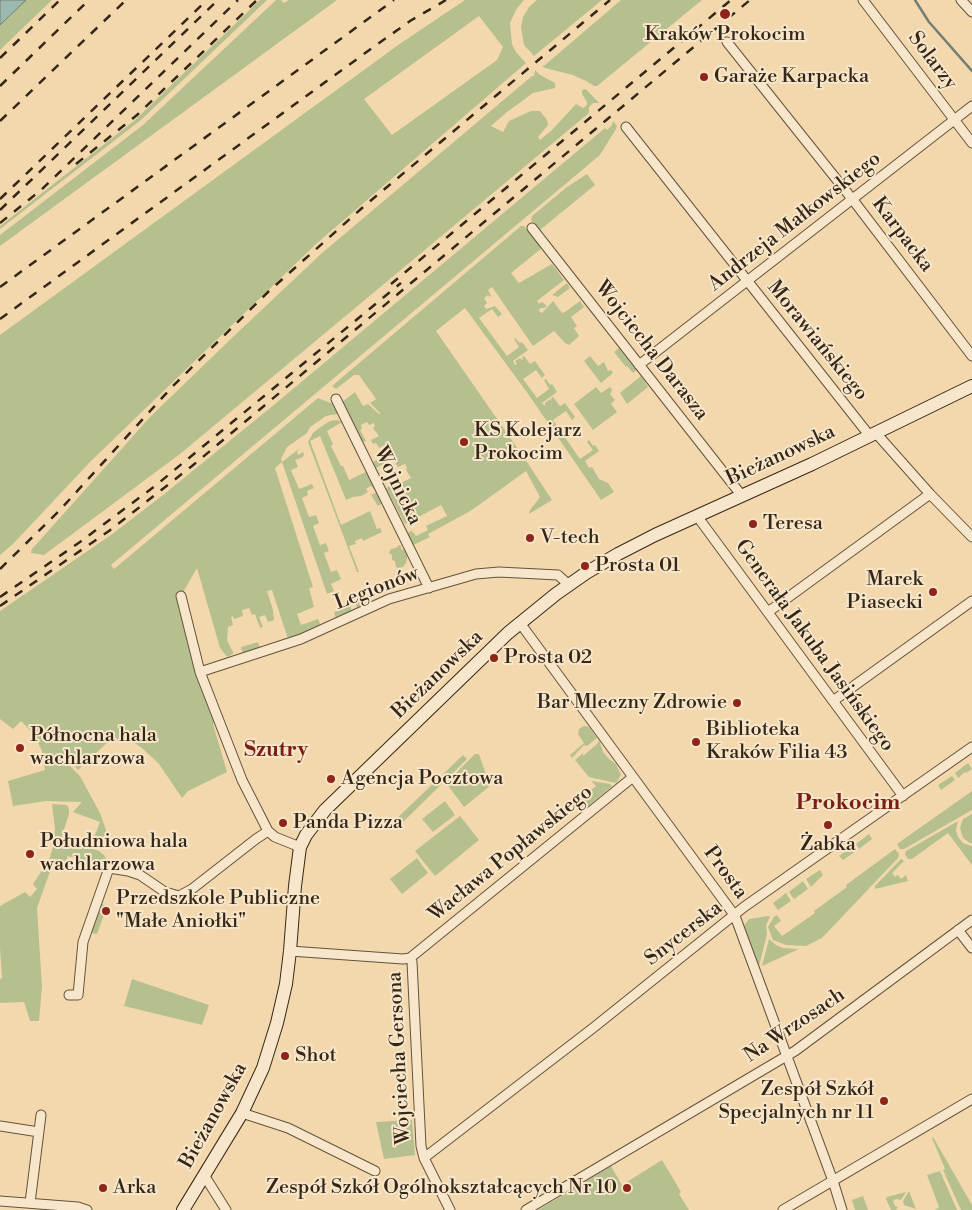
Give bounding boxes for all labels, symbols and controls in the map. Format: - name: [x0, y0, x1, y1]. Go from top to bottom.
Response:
- marker: Kraków Prokocim: [718, 7, 732, 21]
- place label: Kraków Prokocim: [644, 23, 806, 47]
- street label: Solarzy: [902, 27, 962, 95]
- place label: Garaże Karpacka: [714, 65, 869, 89]
- marker: Garaże Karpacka: [698, 71, 710, 83]
- street label: Andrzeja Małkowskiego: [704, 147, 886, 297]
- street label: Karpacka: [866, 193, 938, 277]
- street label: Wojciecha Darasza: [589, 276, 713, 426]
- street label: Morawiańskiego: [761, 276, 873, 406]
- place label: KS Kolejarz Prokocim: [474, 419, 582, 466]
- street label: Bieżanowska: [723, 420, 839, 492]
- marker: KS Kolejarz Prokocim: [458, 436, 470, 448]
- street label: Wojnicka: [368, 443, 426, 529]
- place label: Teresa: [763, 512, 823, 536]
- marker: Teresa: [747, 518, 759, 530]
- place label: V-tech: [540, 526, 600, 550]
- marker: V-tech: [524, 532, 536, 544]
- street label: Generała Jakuba Jasińskiego: [729, 535, 899, 757]
- place label: Prosta 01: [595, 554, 680, 578]
- marker: Prosta 01: [579, 560, 591, 572]
- street label: Legionów: [332, 562, 422, 616]
- place label: Marek Piasecki: [847, 568, 923, 615]
- marker: Marek Piasecki: [927, 586, 939, 598]
- street label: Bieżanowska: [387, 626, 489, 724]
- place label: Prosta 02: [504, 646, 592, 670]
- marker: Prosta 02: [488, 652, 500, 664]
- place label: Bar Mleczny Zdrowie: [537, 691, 727, 715]
- marker: Bar Mleczny Zdrowie: [731, 697, 743, 709]
- place label: Biblioteka Kraków Filia 43: [706, 718, 847, 765]
- place label: Północna hala wachlarzowa: [30, 724, 157, 771]
- marker: Biblioteka Kraków Filia 43: [690, 736, 702, 748]
- district label: Szutry: [244, 738, 308, 764]
- marker: Północna hala wachlarzowa: [14, 742, 26, 754]
- place label: Agencja Pocztowa: [341, 767, 503, 791]
- marker: Agencja Pocztowa: [325, 773, 337, 785]
- street label: Wacława Popławskiego: [424, 781, 598, 927]
- district label: Prokocim: [796, 791, 900, 817]
- place label: Panda Pizza: [293, 811, 403, 835]
- marker: Panda Pizza: [277, 817, 289, 829]
- marker: Żabka: [822, 819, 834, 831]
- place label: Południowa hala wachlarzowa: [40, 830, 188, 877]
- place label: Żabka: [800, 833, 856, 857]
- street label: Prosta: [698, 842, 752, 904]
- marker: Południowa hala wachlarzowa: [24, 848, 36, 860]
- place label: Przedszkole Publiczne "Małe Aniołki": [116, 887, 320, 934]
- street label: Snycerska: [641, 896, 727, 972]
- marker: Przedszkole Publiczne "Małe Aniołki": [100, 905, 112, 917]
- street label: Wojciecha Gersona: [383, 971, 417, 1145]
- street label: Na Wrzosach: [740, 984, 850, 1068]
- place label: Shot: [295, 1044, 337, 1068]
- marker: Shot: [279, 1050, 291, 1062]
- street label: Bieżanowska: [175, 1059, 253, 1173]
- place label: Zespół Szkół Specjalnych nr 11: [719, 1078, 874, 1125]
- marker: Zespół Szkół Specjalnych nr 11: [878, 1095, 890, 1107]
- place label: Arka: [113, 1176, 156, 1200]
- place label: Zespół Szkół Ogólnokształcących Nr 10: [266, 1176, 617, 1200]
- marker: Arka: [97, 1182, 109, 1194]
- marker: Zespół Szkół Ogólnokształcących Nr 10: [621, 1182, 633, 1194]

